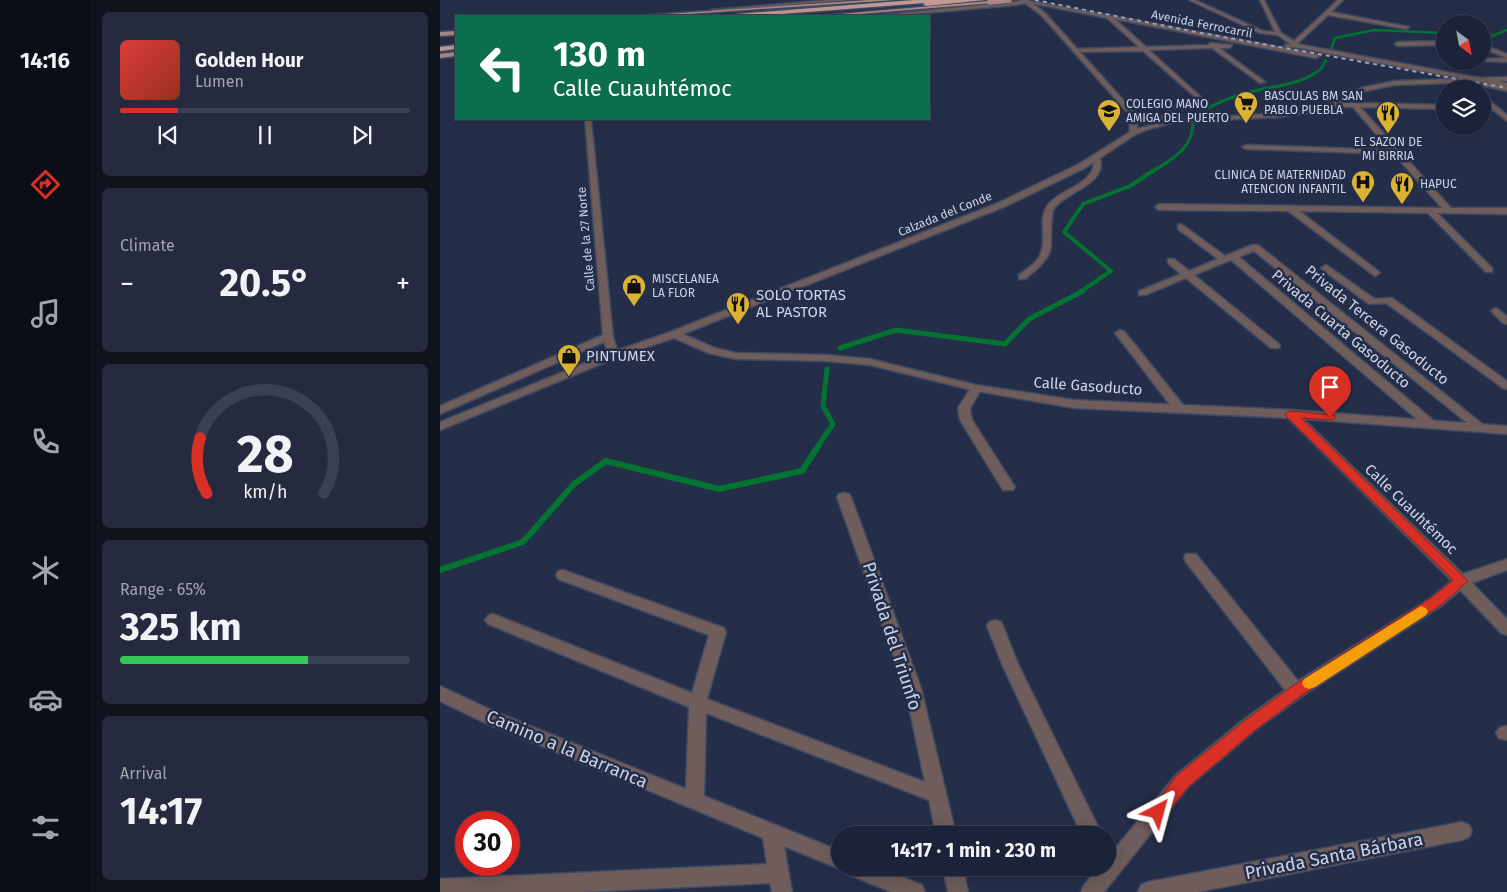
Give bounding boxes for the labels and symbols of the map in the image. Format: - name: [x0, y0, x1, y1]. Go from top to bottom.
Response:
- street label: Avenida Ferrocarril: [1150, 7, 1254, 41]
- north arrow: [1436, 15, 1491, 70]
- place label: BASCULAS BM SAN PABLO PUEBLA: [1264, 89, 1363, 117]
- supermarket icon: BASCULAS BM SAN PABLO PUEBLA: [1233, 90, 1259, 124]
- place label: COLEGIO MANO AMIGA DEL PUERTO: [1126, 97, 1229, 125]
- school or university icon: COLEGIO MANO AMIGA DEL PUERTO: [1096, 98, 1122, 132]
- restaurant icon: EL SAZON DE MI BIRRIA: [1375, 100, 1401, 134]
- place label: EL SAZON DE MI BIRRIA: [1354, 135, 1422, 163]
- place label: CLINICA DE MATERNIDAD ATENCION INFANTIL: [1214, 168, 1346, 196]
- hospital icon: CLINICA DE MATERNIDAD ATENCION INFANTIL: [1350, 169, 1376, 203]
- restaurant icon: HAPUC: [1389, 171, 1415, 205]
- place label: HAPUC: [1420, 177, 1457, 191]
- street label: Calle de la 27 Norte: [574, 186, 598, 292]
- street label: Calzada del Conde: [896, 189, 994, 239]
- street label: Privada Tercera Gasoducto: [1301, 261, 1453, 389]
- street label: Privada Cuarta Gasoducto: [1268, 266, 1414, 392]
- place label: MISCELANEA LA FLOR: [652, 272, 719, 300]
- shop icon: MISCELANEA LA FLOR: [621, 273, 647, 307]
- place label: SOLO TORTAS AL PASTOR: [756, 286, 846, 321]
- restaurant icon: SOLO TORTAS AL PASTOR: [725, 291, 751, 325]
- shop icon: PINTUMEX: [556, 343, 582, 377]
- place label: PINTUMEX: [586, 347, 656, 365]
- pin: [1309, 366, 1351, 417]
- street label: Calle Gasoducto: [1033, 373, 1143, 399]
- street label: Calle Cuauhtémoc: [1361, 460, 1461, 558]
- street label: Privada del Triunfo: [858, 559, 926, 713]
- street label: Camino a la Barranca: [483, 705, 651, 793]
- position arrow: [1131, 785, 1183, 837]
- speed limit sign: 30: [455, 811, 520, 876]
- street label: Privada Santa Bárbara: [1243, 828, 1425, 884]

